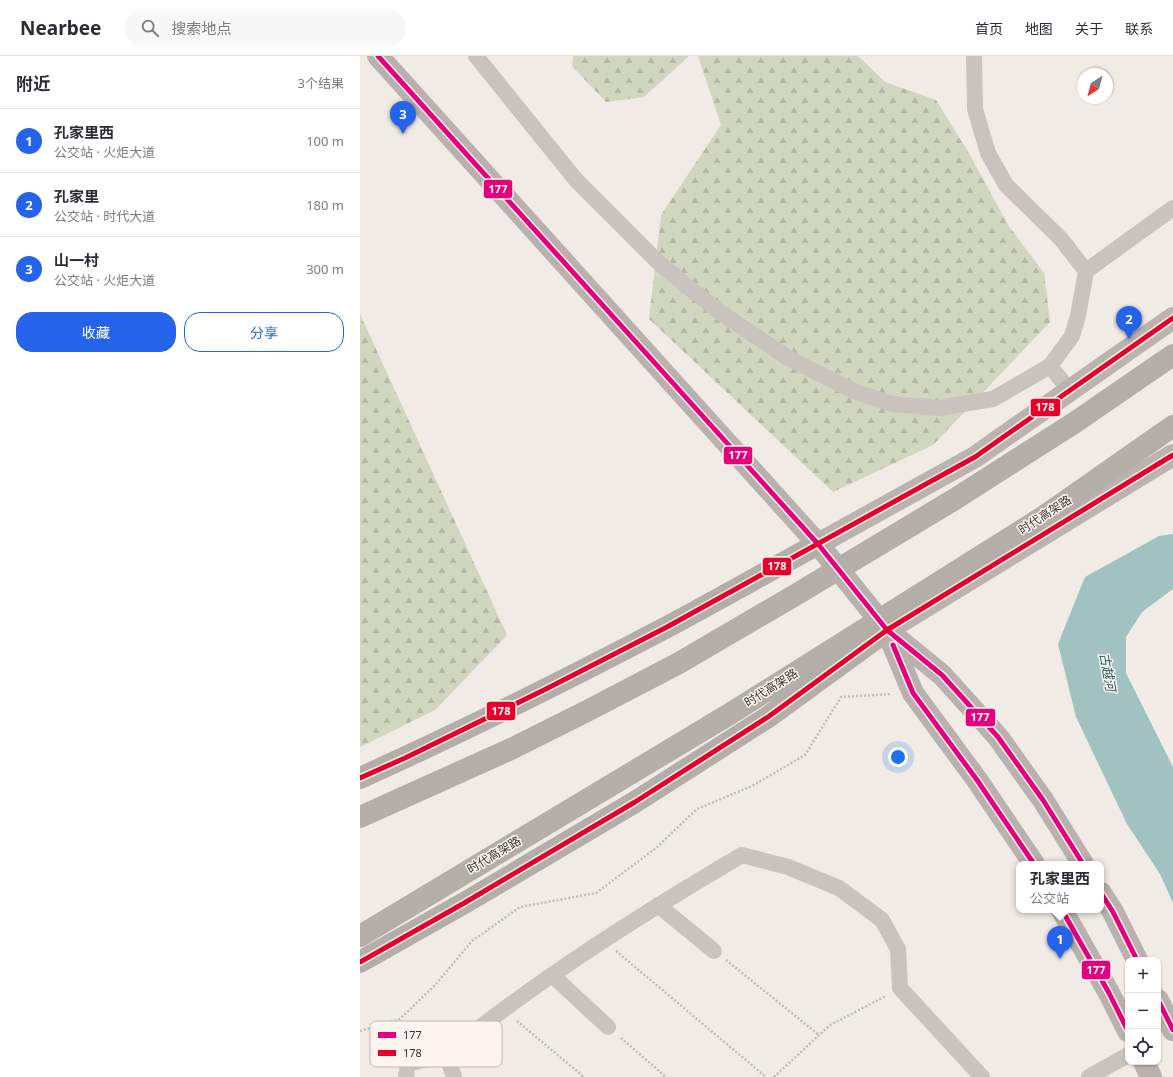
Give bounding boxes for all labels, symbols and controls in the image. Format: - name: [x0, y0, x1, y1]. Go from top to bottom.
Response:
- search box: [125, 10, 405, 46]
- text: Nearbee: [20, 15, 101, 41]
- icon: search: [139, 17, 161, 39]
- text: 搜索地点: [171, 18, 231, 38]
- text: 首页: [975, 19, 1003, 38]
- text: 地图: [1025, 19, 1053, 38]
- text: 关于: [1075, 19, 1103, 38]
- text: 联系: [1125, 19, 1153, 38]
- north arrow: [1077, 68, 1113, 104]
- text: 附近: [16, 72, 50, 95]
- text: 3个结果: [298, 74, 344, 92]
- pin: 3: [390, 101, 416, 134]
- text: 孔家里西: [54, 122, 114, 142]
- text: 1: [25, 132, 33, 150]
- text: 100 m: [306, 132, 344, 150]
- text: 公交站 · 火炬大道: [54, 143, 155, 161]
- line badge: 177: [483, 179, 513, 199]
- text: 177: [489, 181, 507, 196]
- text: 孔家里: [54, 186, 99, 206]
- text: 2: [25, 196, 33, 214]
- text: 180 m: [306, 196, 344, 214]
- text: 公交站 · 时代大道: [54, 207, 155, 225]
- text: 山一村: [54, 250, 99, 270]
- text: 3: [25, 260, 33, 278]
- text: 300 m: [306, 260, 344, 278]
- text: 公交站 · 火炬大道: [54, 271, 155, 289]
- pin: 2: [1116, 306, 1142, 339]
- button: 收藏: [16, 312, 176, 352]
- button: 分享: [184, 312, 344, 352]
- line badge: 178: [1030, 398, 1061, 417]
- text: 178: [1036, 399, 1054, 414]
- line badge: 177: [723, 446, 753, 465]
- text: 177: [729, 447, 747, 462]
- street label: 时代高架路: [1015, 491, 1075, 538]
- line badge: 178: [762, 557, 792, 576]
- text: 178: [768, 558, 786, 573]
- water label: 古越河: [1096, 651, 1121, 696]
- street label: 时代高架路: [741, 664, 801, 711]
- line badge: 178: [486, 701, 516, 721]
- text: 178: [492, 703, 510, 718]
- line badge: 177: [965, 708, 996, 727]
- text: 177: [971, 709, 989, 724]
- your location: [888, 747, 908, 767]
- street label: 时代高架路: [464, 832, 524, 877]
- popup: [1016, 861, 1104, 913]
- text: 孔家里西: [1030, 868, 1090, 888]
- text: 公交站: [1030, 889, 1069, 907]
- pin: 1: [1047, 926, 1073, 959]
- map controls: [1125, 957, 1161, 1065]
- button: +: [1125, 957, 1161, 993]
- line badge: 177: [1081, 960, 1111, 980]
- text: 177: [1087, 962, 1105, 977]
- button: −: [1125, 993, 1161, 1029]
- legend: [370, 1021, 502, 1067]
- text: 177: [403, 1027, 422, 1042]
- button: locate: [1125, 1029, 1161, 1065]
- text: 178: [403, 1045, 422, 1060]

